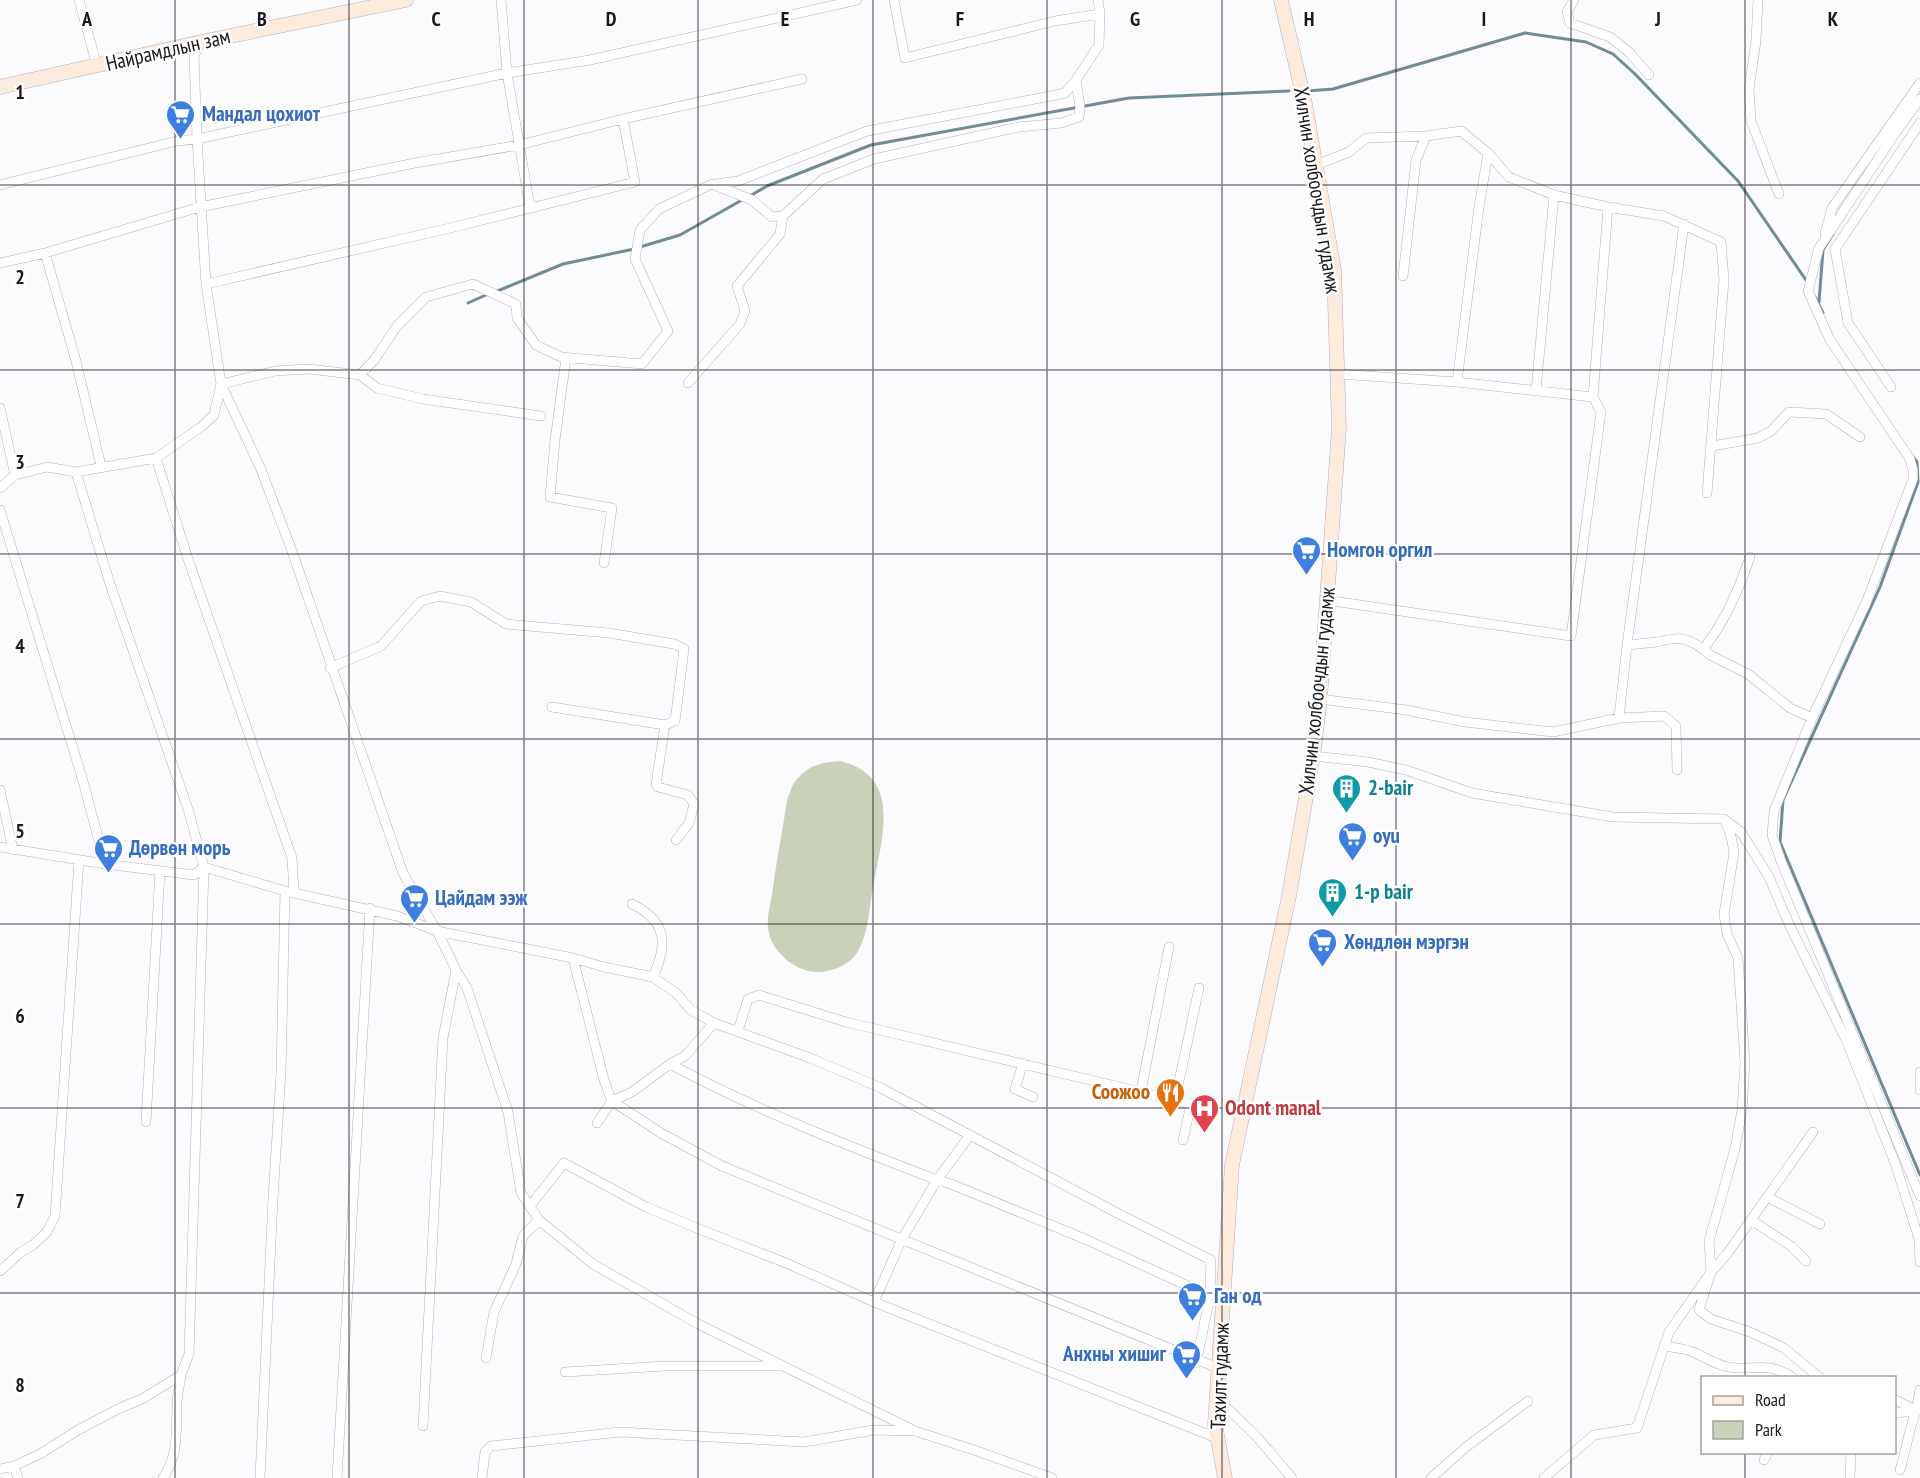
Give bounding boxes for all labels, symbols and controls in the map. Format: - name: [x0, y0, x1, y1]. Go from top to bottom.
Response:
- text: A: [81, 6, 93, 32]
- text: B: [257, 6, 267, 32]
- text: C: [431, 6, 441, 32]
- text: D: [606, 6, 617, 32]
- text: E: [781, 6, 789, 32]
- text: F: [956, 6, 964, 32]
- text: G: [1130, 6, 1140, 32]
- text: H: [1304, 6, 1314, 32]
- text: I: [1482, 6, 1486, 32]
- text: J: [1654, 6, 1661, 32]
- text: K: [1828, 6, 1839, 32]
- street label: Найрамдлын зам: [103, 22, 233, 77]
- text: 1: [15, 79, 25, 105]
- street label: Хилчин холбоочдын гудамж: [1288, 85, 1347, 296]
- supermarket icon: Мандал цохиот: [165, 98, 197, 140]
- place label: Мандал цохиот: [202, 100, 321, 127]
- text: 2: [15, 264, 25, 290]
- text: 3: [15, 449, 25, 475]
- supermarket icon: Номгон оргил: [1290, 534, 1322, 576]
- place label: Номгон оргил: [1327, 536, 1432, 563]
- street label: Хилчин холбоочдын гудамж: [1292, 585, 1341, 796]
- text: 4: [15, 633, 25, 659]
- building icon: 2-bair: [1331, 772, 1363, 814]
- place label: 2-bair: [1368, 774, 1414, 801]
- text: 5: [15, 818, 25, 844]
- supermarket icon: oyu: [1336, 820, 1368, 862]
- place label: oyu: [1373, 822, 1400, 849]
- supermarket icon: Дөрвөн морь: [92, 832, 124, 874]
- place label: Дөрвөн морь: [129, 834, 231, 861]
- building icon: 1-p bair: [1317, 876, 1349, 918]
- place label: 1-p bair: [1354, 878, 1414, 905]
- supermarket icon: Цайдам ээж: [398, 882, 430, 924]
- place label: Цайдам ээж: [435, 884, 528, 911]
- supermarket icon: Хөндлөн мэргэн: [1307, 926, 1339, 968]
- place label: Хөндлөн мэргэн: [1344, 928, 1469, 955]
- text: 6: [15, 1003, 25, 1029]
- restaurant icon: Соожоо: [1155, 1076, 1187, 1118]
- place label: Соожоо: [1092, 1078, 1150, 1105]
- hospital icon: Odont manal: [1188, 1092, 1220, 1134]
- place label: Odont manal: [1225, 1094, 1322, 1121]
- text: 7: [15, 1188, 25, 1214]
- supermarket icon: Ган од: [1177, 1280, 1209, 1322]
- place label: Ган од: [1214, 1282, 1262, 1309]
- street label: Тахилт гудамж: [1204, 1321, 1235, 1430]
- supermarket icon: Анхны хишиг: [1171, 1338, 1203, 1380]
- place label: Анхны хишиг: [1062, 1340, 1166, 1367]
- text: 8: [15, 1372, 25, 1398]
- legend: [1701, 1376, 1896, 1454]
- text: Road: [1755, 1388, 1786, 1411]
- text: Park: [1755, 1418, 1782, 1441]

